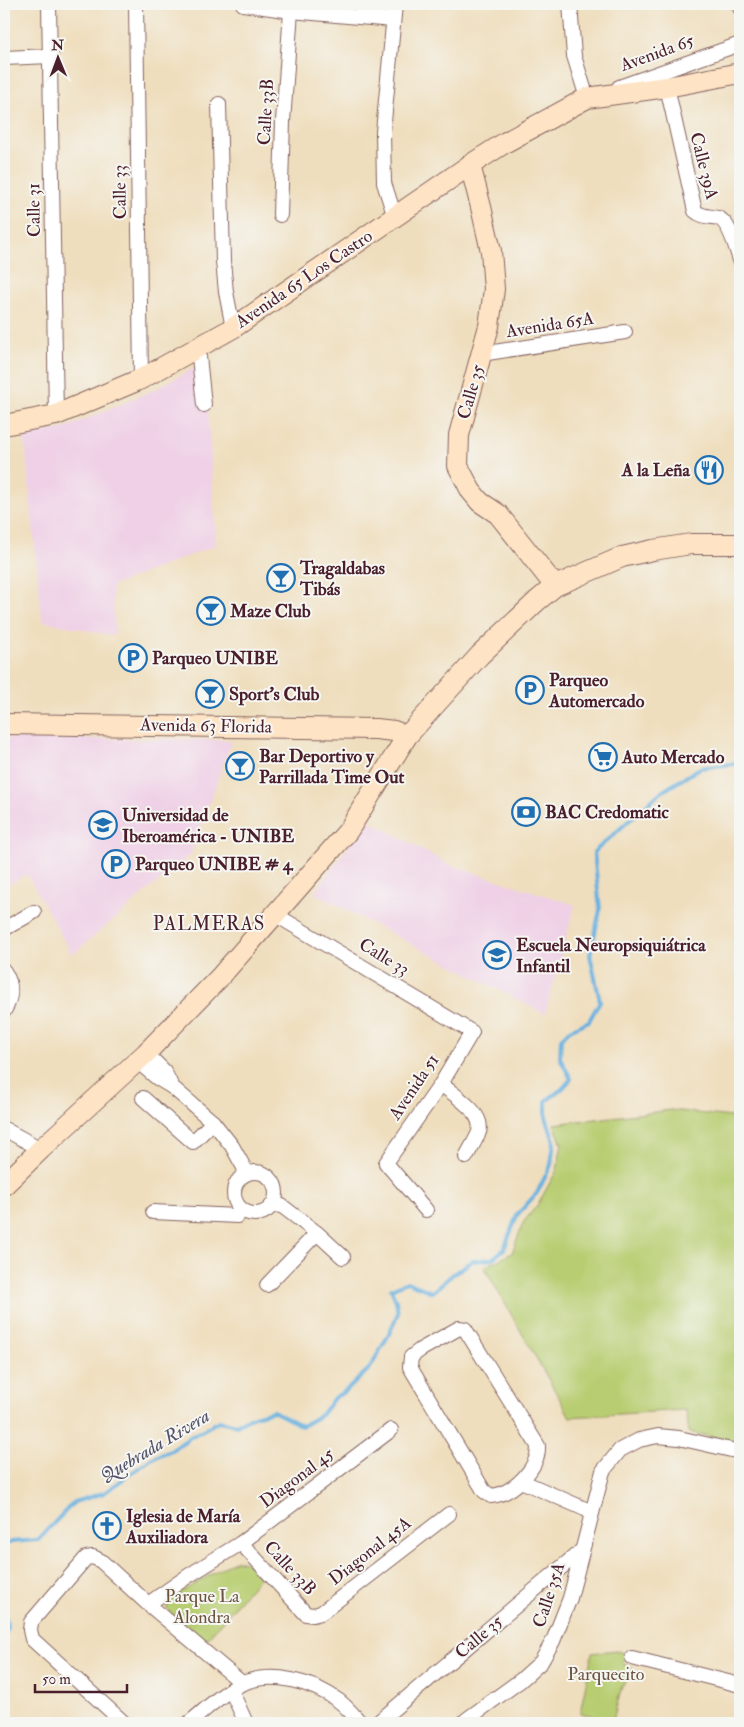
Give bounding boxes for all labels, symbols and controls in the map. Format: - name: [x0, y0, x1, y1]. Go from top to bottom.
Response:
- street label: Avenida 65: [616, 29, 697, 77]
- north arrow: [32, 32, 82, 82]
- text: N: [50, 37, 65, 54]
- street label: Calle 33B: [253, 78, 279, 146]
- street label: Calle 39A: [685, 130, 724, 203]
- street label: Calle 33: [108, 164, 132, 220]
- street label: Calle 31: [22, 183, 46, 237]
- street label: Avenida 65 Los Castro: [230, 224, 377, 334]
- street label: Avenida 65A: [503, 307, 596, 343]
- street label: Calle 35: [452, 362, 490, 422]
- restaurant icon: A la Leña: [694, 455, 724, 485]
- place label: A la Leña: [621, 459, 691, 482]
- place label: Tragaldabas Tibás: [299, 557, 385, 601]
- bar icon: Tragaldabas Tibás: [266, 563, 296, 593]
- bar icon: Maze Club: [196, 596, 226, 626]
- place label: Maze Club: [229, 600, 311, 623]
- parking icon: Parqueo UNIBE: [118, 643, 148, 673]
- place label: Parqueo UNIBE: [152, 647, 278, 670]
- place label: Parqueo Automercado: [548, 669, 645, 713]
- parking icon: Parqueo Automercado: [515, 675, 545, 705]
- bar icon: Sport's Club: [195, 679, 225, 709]
- place label: Sport's Club: [229, 683, 320, 706]
- street label: Avenida 63 Florida: [139, 713, 273, 739]
- supermarket icon: Auto Mercado: [588, 742, 618, 772]
- place label: Bar Deportivo y Parrillada Time Out: [259, 745, 404, 789]
- place label: Auto Mercado: [621, 746, 725, 769]
- bar icon: Bar Deportivo y Parrillada Time Out: [225, 751, 255, 781]
- bank icon: BAC Credomatic: [511, 797, 541, 827]
- place label: BAC Credomatic: [545, 801, 670, 824]
- place label: Universidad de Iberoamérica - UNIBE: [122, 804, 294, 848]
- school or university icon: Universidad de Iberoamérica - UNIBE: [88, 810, 118, 840]
- parking icon: Parqueo UNIBE # 4: [101, 849, 131, 879]
- place label: Parqueo UNIBE # 4: [135, 853, 294, 876]
- district label: PALMERAS: [153, 912, 265, 936]
- street label: Calle 33: [355, 933, 413, 981]
- place label: Escuela Neuropsiquiátrica Infantil: [516, 934, 706, 978]
- school or university icon: Escuela Neuropsiquiátrica Infantil: [482, 940, 512, 970]
- street label: Avenida 51: [383, 1050, 444, 1125]
- water label: Quebrada Rivera: [96, 1404, 214, 1488]
- street label: Diagonal 45: [255, 1443, 339, 1513]
- place label: Iglesia de María Auxiliadora: [125, 1505, 241, 1549]
- church icon: Iglesia de María Auxiliadora: [92, 1511, 122, 1541]
- street label: Diagonal 45A: [324, 1511, 416, 1590]
- street label: Calle 33B: [259, 1536, 321, 1600]
- street label: Calle 35A: [528, 1559, 570, 1631]
- park label: Parque La Alondra: [165, 1585, 240, 1629]
- street label: Calle 35: [450, 1610, 508, 1664]
- scale bar: [35, 1662, 128, 1694]
- park label: Parquecito: [568, 1663, 645, 1686]
- text: 50 m: [42, 1670, 71, 1689]

